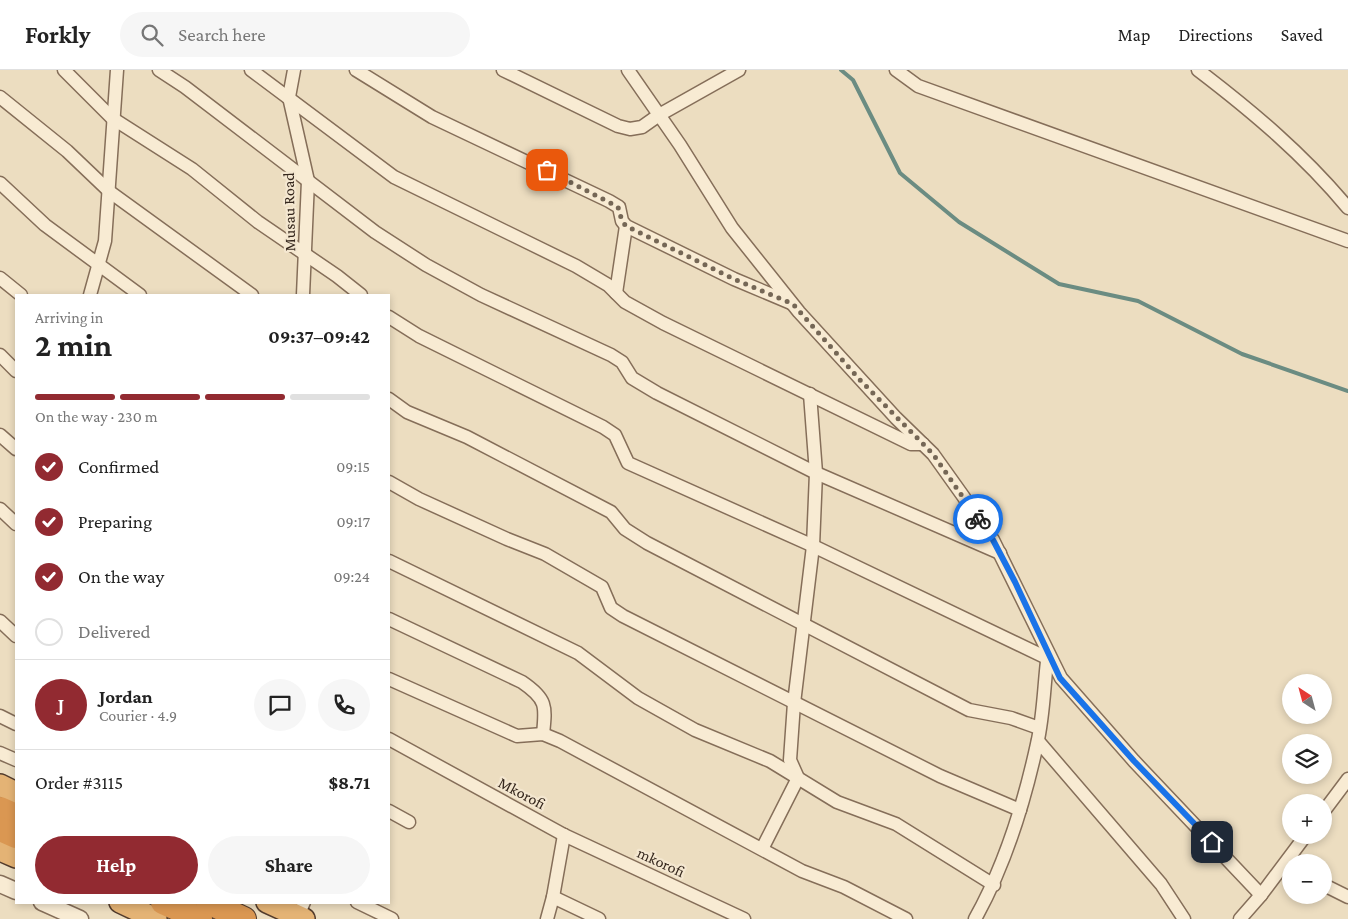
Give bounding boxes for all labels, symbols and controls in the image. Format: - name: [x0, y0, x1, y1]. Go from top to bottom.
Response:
- search box: [120, 12, 470, 57]
- text: Forkly: [25, 21, 90, 48]
- icon: search: [138, 21, 166, 49]
- text: Search here: [178, 24, 266, 45]
- text: Map: [1118, 25, 1150, 45]
- text: Directions: [1178, 25, 1253, 45]
- text: Saved: [1281, 25, 1323, 45]
- pin: [526, 149, 568, 191]
- icon: bag: [533, 156, 561, 184]
- street label: Musau Road: [280, 172, 298, 252]
- text: Arriving in: [35, 309, 103, 326]
- text: 09:37–09:42: [268, 326, 370, 347]
- text: 2 min: [35, 327, 112, 363]
- text: On the way · 230 m: [35, 408, 158, 425]
- icon: check: [35, 453, 63, 481]
- text: Confirmed: [78, 456, 159, 477]
- text: 09:15: [336, 458, 370, 475]
- courier: [953, 494, 1003, 544]
- icon: bike: [964, 505, 992, 533]
- icon: check: [35, 508, 63, 536]
- text: Preparing: [78, 511, 152, 532]
- text: 09:17: [336, 513, 370, 530]
- icon: check: [35, 563, 63, 591]
- text: On the way: [78, 566, 164, 587]
- text: 09:24: [333, 568, 370, 585]
- text: Delivered: [78, 621, 151, 642]
- north arrow: [1282, 674, 1332, 724]
- map controls: [1282, 674, 1332, 904]
- button: chat: [254, 679, 306, 731]
- button: phone: [318, 679, 370, 731]
- text: Jordan: [99, 686, 153, 707]
- text: J: [58, 694, 64, 715]
- text: Courier · 4.9: [99, 707, 177, 724]
- button: layers: [1282, 734, 1332, 784]
- text: Order #3115: [35, 772, 123, 793]
- text: $8.71: [328, 772, 370, 793]
- street label: Mkorofi: [496, 774, 549, 813]
- button: +: [1282, 794, 1332, 844]
- pin: [1191, 821, 1233, 863]
- icon: home: [1198, 828, 1226, 856]
- button: Help: [35, 836, 198, 894]
- button: Share: [208, 836, 370, 894]
- street label: mkorofi: [635, 844, 688, 880]
- button: −: [1282, 854, 1332, 904]

